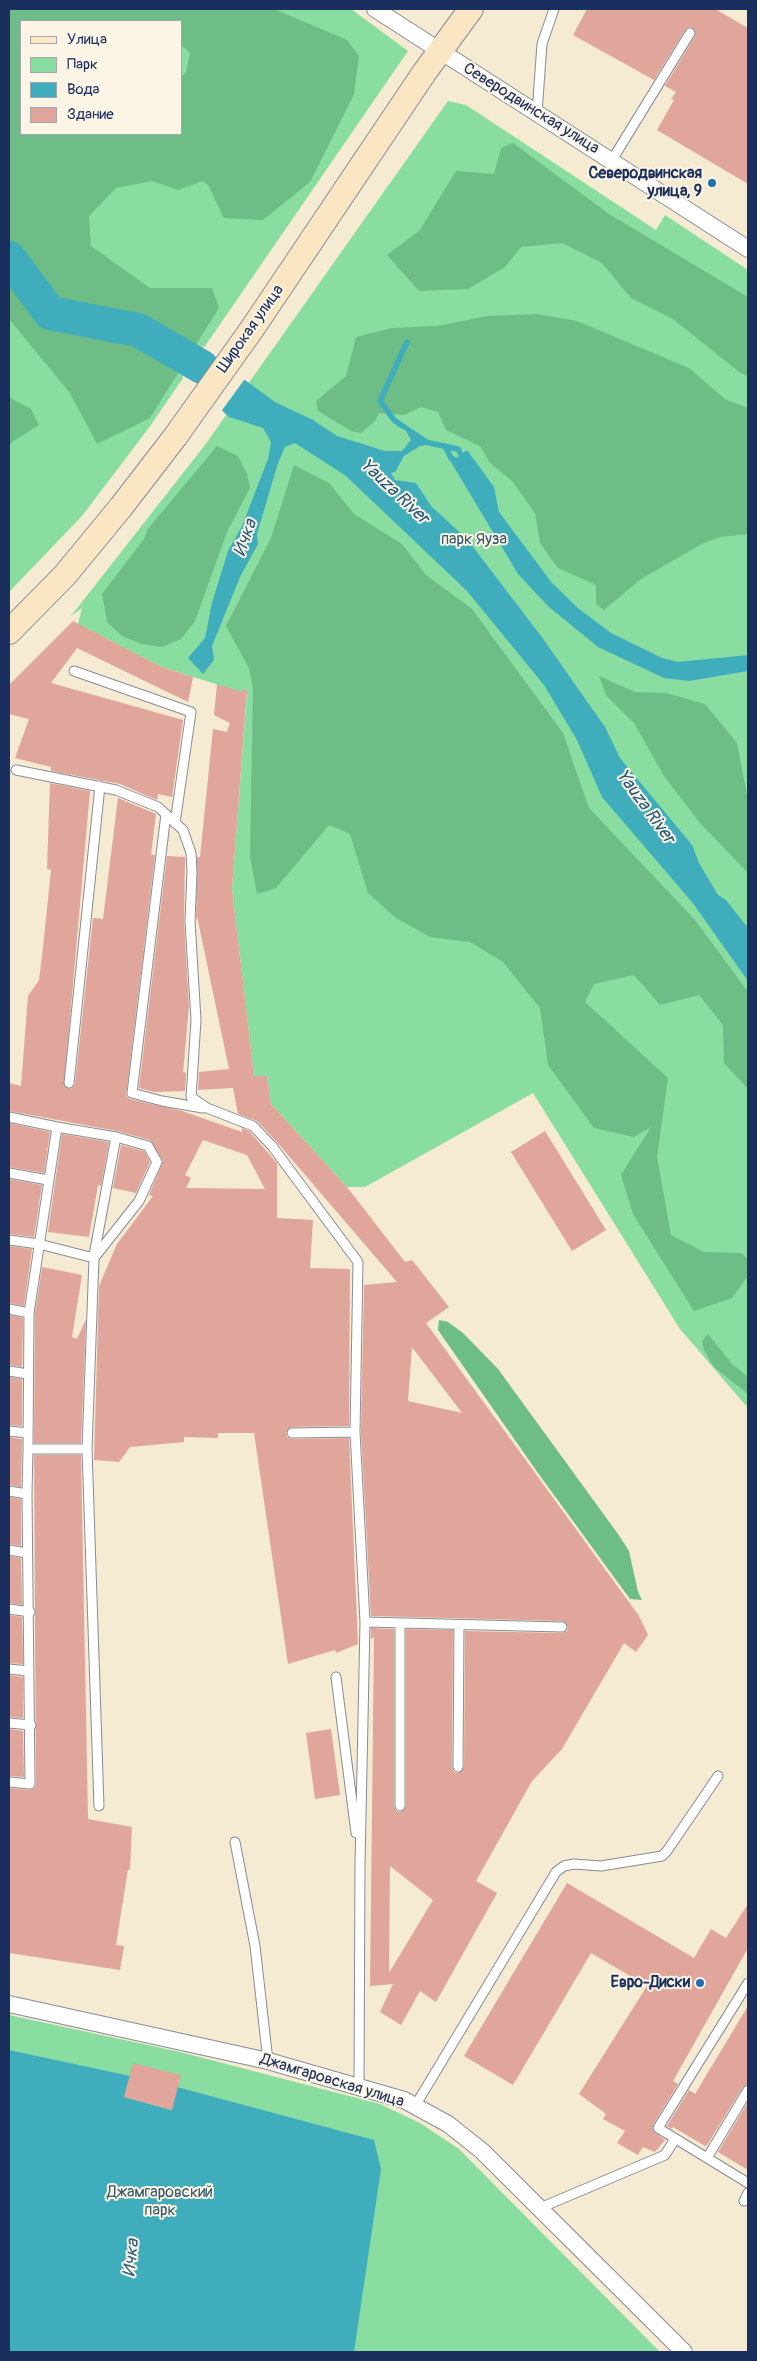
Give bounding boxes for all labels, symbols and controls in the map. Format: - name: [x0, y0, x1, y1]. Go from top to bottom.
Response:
- legend: [20, 20, 182, 135]
- text: Улица: [67, 30, 107, 49]
- text: Парк: [67, 55, 98, 74]
- street label: Северодвинская улица: [459, 59, 603, 159]
- text: Вода: [67, 80, 100, 99]
- text: Здание: [67, 105, 114, 124]
- place label: Северодвинская улица, 9: [588, 164, 702, 202]
- marker: Северодвинская улица, 9: [706, 177, 718, 189]
- street label: Широкая улица: [214, 281, 288, 377]
- water label: Yauza River: [355, 455, 433, 529]
- water label: Ичка: [230, 517, 262, 559]
- park label: парк Яуза: [441, 530, 507, 550]
- water label: Yauza River: [611, 766, 679, 848]
- place label: Евро-Диски: [611, 1973, 690, 1993]
- marker: Евро-Диски: [694, 1977, 706, 1989]
- street label: Джамгаровская улица: [258, 2050, 406, 2112]
- park label: Джамгаровский парк: [107, 2183, 213, 2221]
- water label: Ичка: [119, 2238, 145, 2278]

